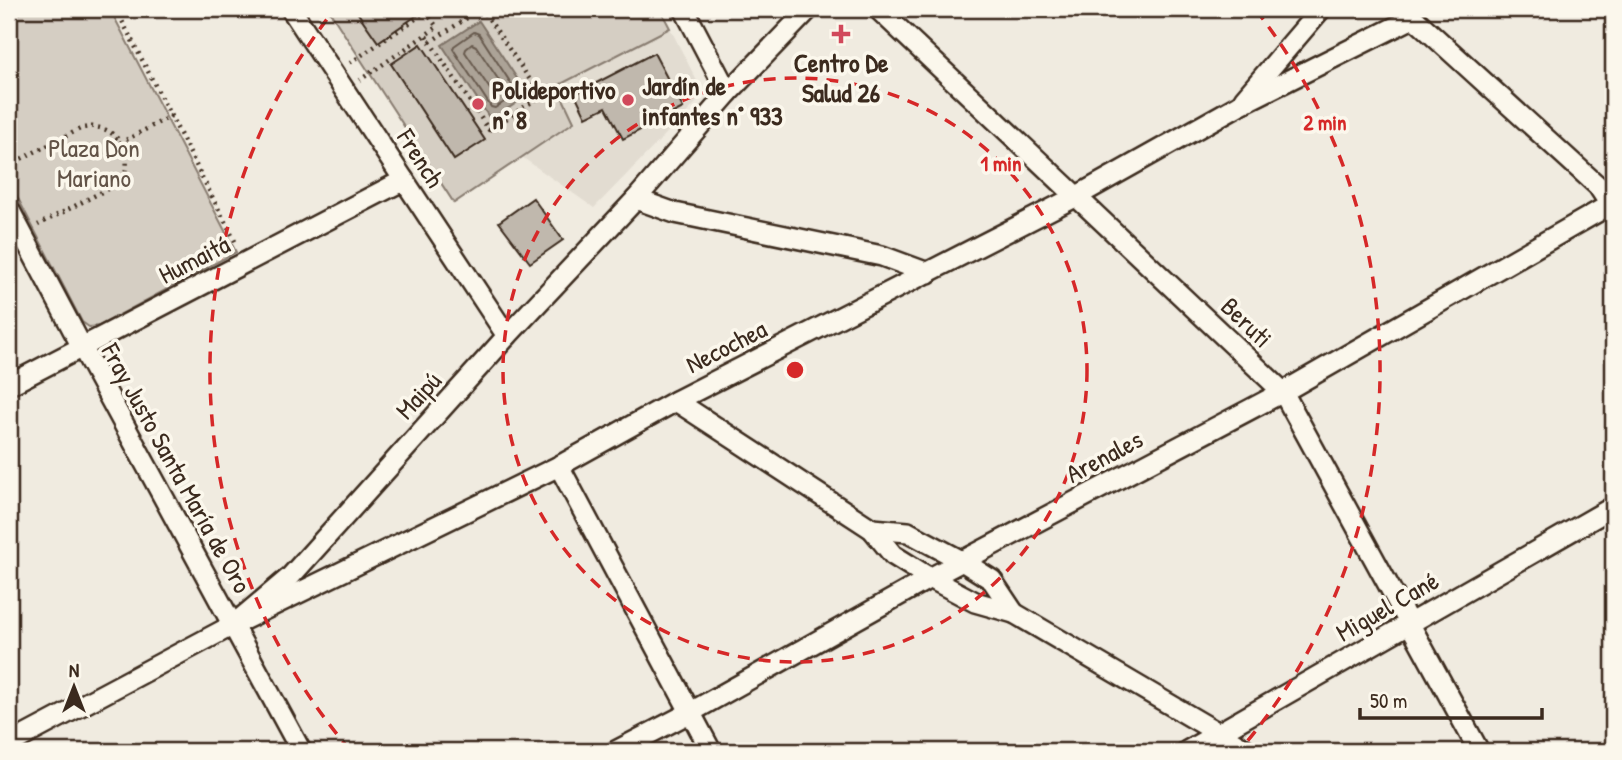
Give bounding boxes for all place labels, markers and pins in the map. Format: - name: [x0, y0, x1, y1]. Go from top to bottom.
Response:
- marker: Centro De Salud 26: [831, 24, 851, 44]
- place label: Centro De Salud 26: [794, 45, 889, 110]
- place label: Jardín de infantes n° 933: [642, 68, 783, 133]
- place label: Polideportivo n° 8: [492, 72, 616, 137]
- marker: Jardín de infantes n° 933: [620, 92, 636, 108]
- marker: Polideportivo n° 8: [470, 96, 486, 112]
- centre of rings: [783, 358, 807, 382]

